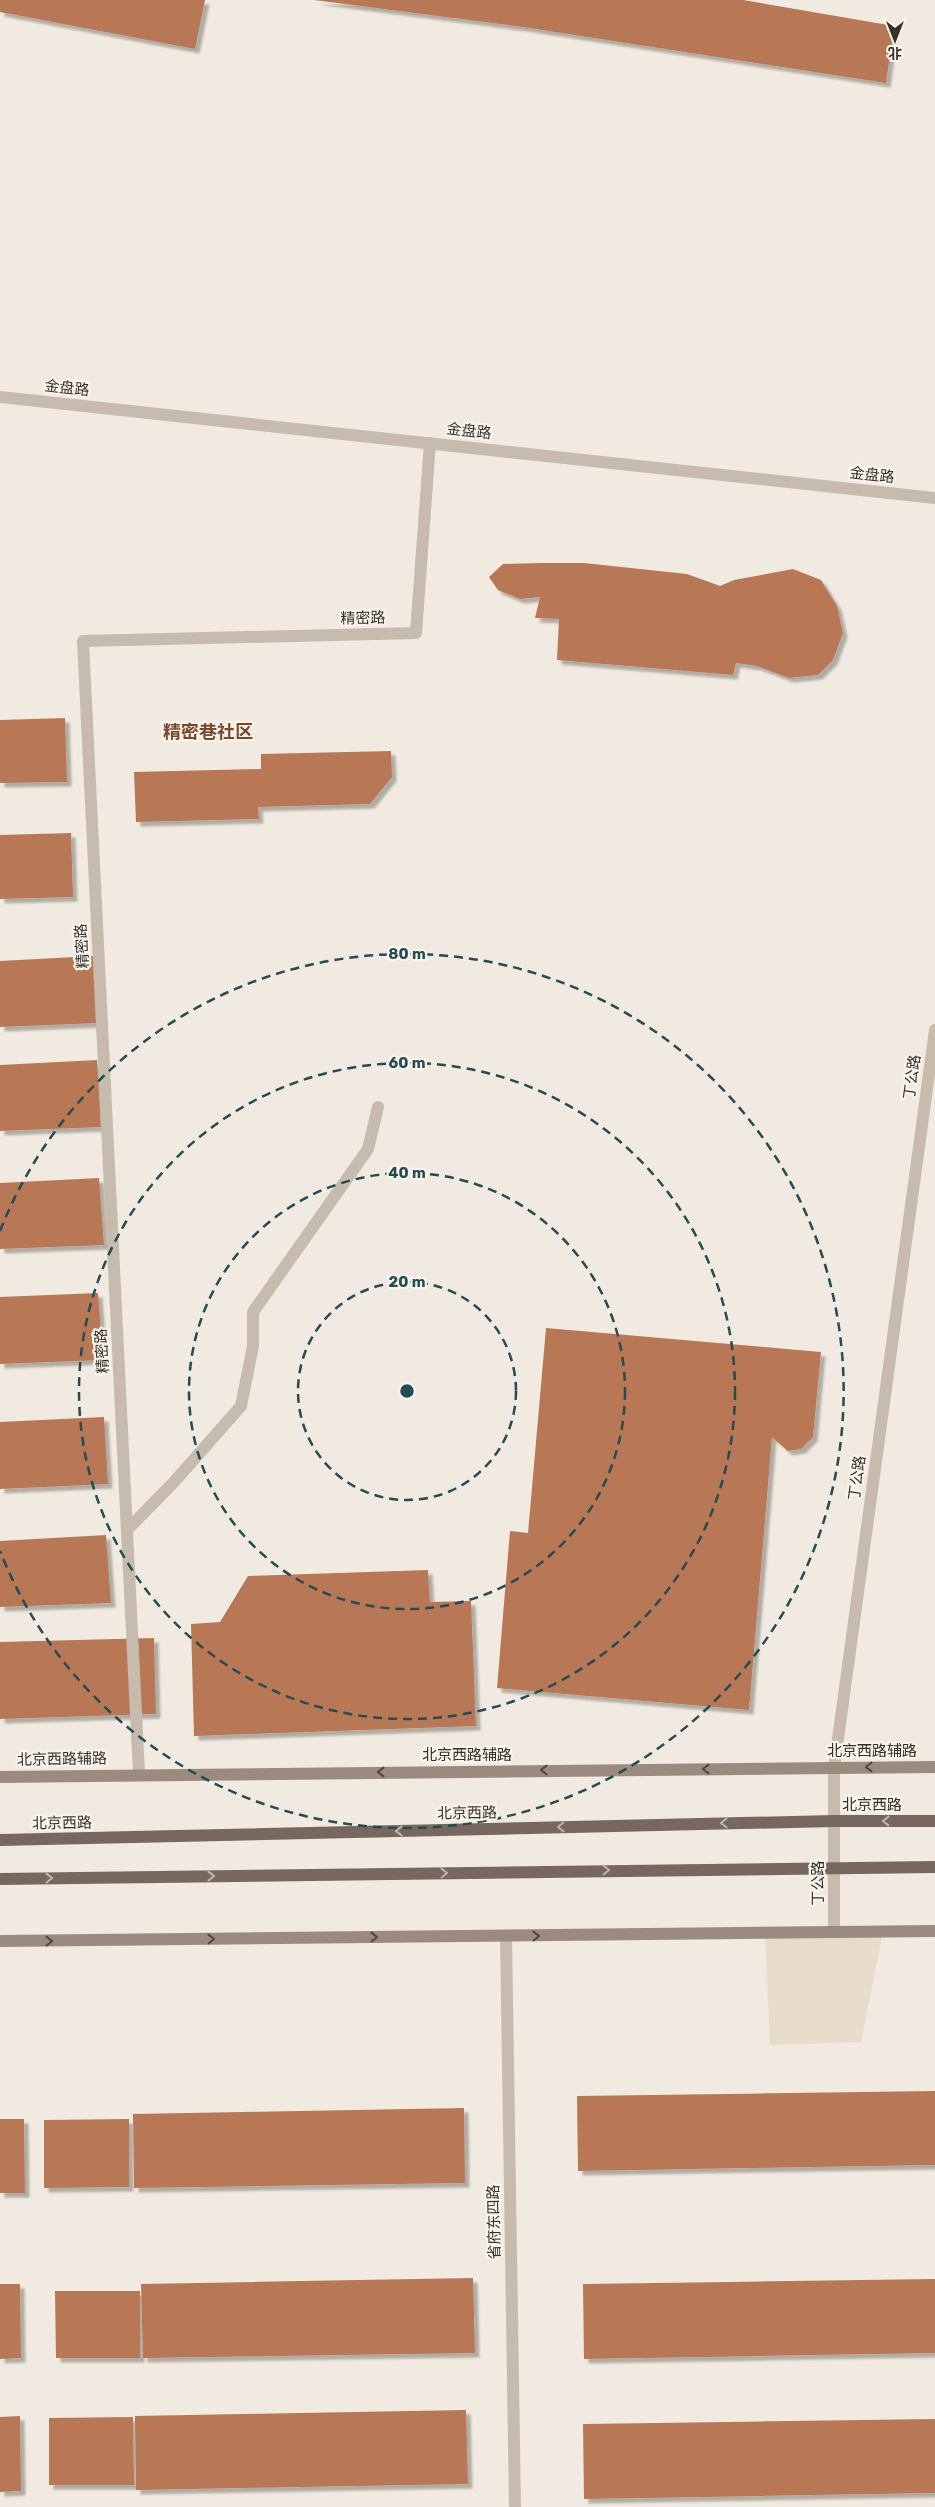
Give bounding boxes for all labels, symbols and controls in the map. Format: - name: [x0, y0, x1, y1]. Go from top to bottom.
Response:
- north arrow: [870, 15, 920, 65]
- text: 北: [888, 44, 902, 61]
- street label: 金盘路: [44, 377, 90, 399]
- street label: 金盘路: [446, 420, 492, 442]
- street label: 金盘路: [849, 464, 895, 486]
- street label: 精密路: [340, 609, 386, 627]
- district label: 精密巷社区: [163, 721, 253, 743]
- street label: 精密路: [72, 923, 92, 969]
- text: 80 m: [388, 945, 426, 963]
- street label: 丁公路: [900, 1053, 924, 1101]
- text: 60 m: [389, 1054, 425, 1072]
- text: 40 m: [388, 1164, 426, 1182]
- text: 20 m: [389, 1273, 425, 1291]
- street label: 精密路: [92, 1328, 112, 1374]
- centre of rings: [398, 1382, 416, 1400]
- street label: 丁公路: [845, 1454, 869, 1502]
- street label: 北京西路辅路: [827, 1742, 917, 1760]
- street label: 北京西路辅路: [422, 1746, 512, 1764]
- street label: 北京西路辅路: [17, 1749, 107, 1769]
- one-way arrow: [865, 1762, 872, 1772]
- one-way arrow: [702, 1764, 710, 1774]
- one-way arrow: [540, 1765, 548, 1775]
- one-way arrow: [377, 1766, 385, 1777]
- street label: 北京西路: [842, 1796, 902, 1814]
- street label: 北京西路: [437, 1803, 497, 1823]
- street label: 北京西路: [32, 1813, 92, 1833]
- one-way arrow: [882, 1816, 890, 1826]
- one-way arrow: [720, 1818, 728, 1829]
- one-way arrow: [557, 1822, 565, 1833]
- one-way arrow: [395, 1826, 402, 1836]
- street label: 丁公路: [809, 1860, 827, 1906]
- one-way arrow: [602, 1865, 610, 1875]
- one-way arrow: [440, 1868, 448, 1878]
- one-way arrow: [208, 1871, 215, 1881]
- one-way arrow: [45, 1873, 53, 1884]
- one-way arrow: [532, 1930, 540, 1941]
- one-way arrow: [370, 1932, 378, 1942]
- one-way arrow: [208, 1934, 215, 1944]
- one-way arrow: [45, 1935, 53, 1946]
- street label: 省府东四路: [484, 2184, 504, 2260]

